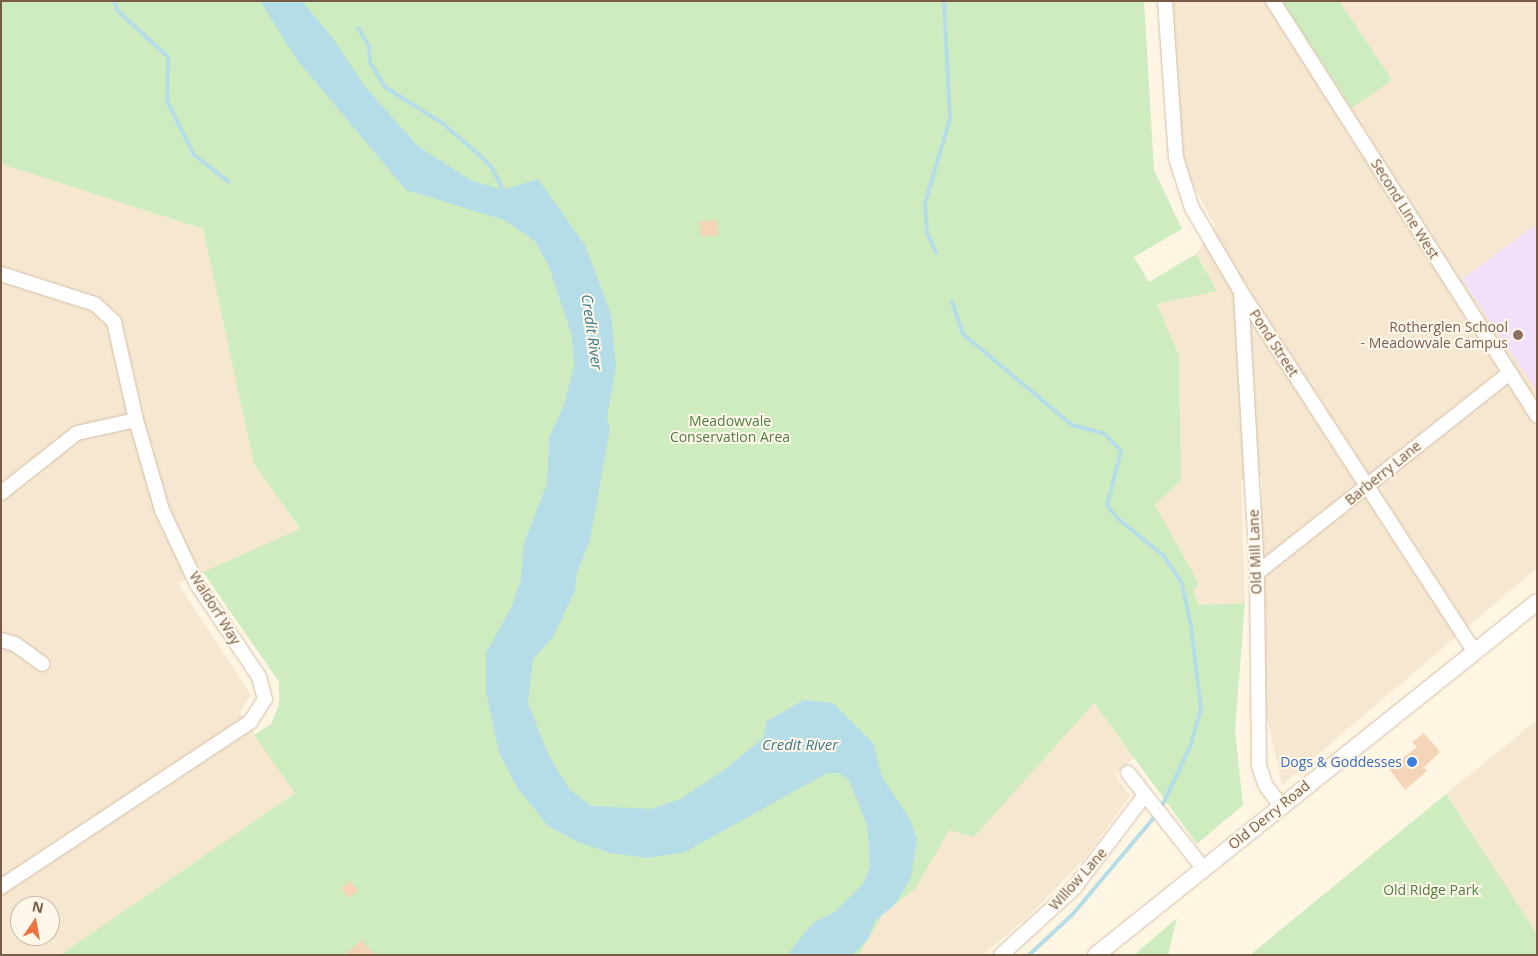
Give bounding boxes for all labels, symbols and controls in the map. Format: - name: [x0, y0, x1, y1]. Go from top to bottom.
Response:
- street label: Second Line West: [1367, 156, 1443, 262]
- water label: Credit River: [578, 293, 606, 371]
- street label: Pond Street: [1246, 306, 1302, 380]
- place label: Rotherglen School - Meadowvale Campus: [1361, 319, 1508, 352]
- marker: Rotherglen School - Meadowvale Campus: [1512, 329, 1524, 341]
- park label: Meadowvale Conservation Area: [670, 413, 790, 446]
- street label: Barberry Lane: [1342, 437, 1424, 509]
- street label: Old Mill Lane: [1245, 509, 1265, 595]
- street label: Waldorf Way: [186, 568, 244, 648]
- water label: Credit River: [762, 736, 838, 754]
- place label: Dogs & Goddesses: [1280, 754, 1402, 770]
- marker: Dogs & Goddesses: [1406, 756, 1418, 768]
- street label: Old Derry Road: [1225, 777, 1313, 853]
- street label: Willow Lane: [1046, 844, 1110, 914]
- park label: Old Ridge Park: [1383, 882, 1479, 898]
- north arrow: [10, 896, 60, 946]
- text: N: [30, 896, 46, 917]

